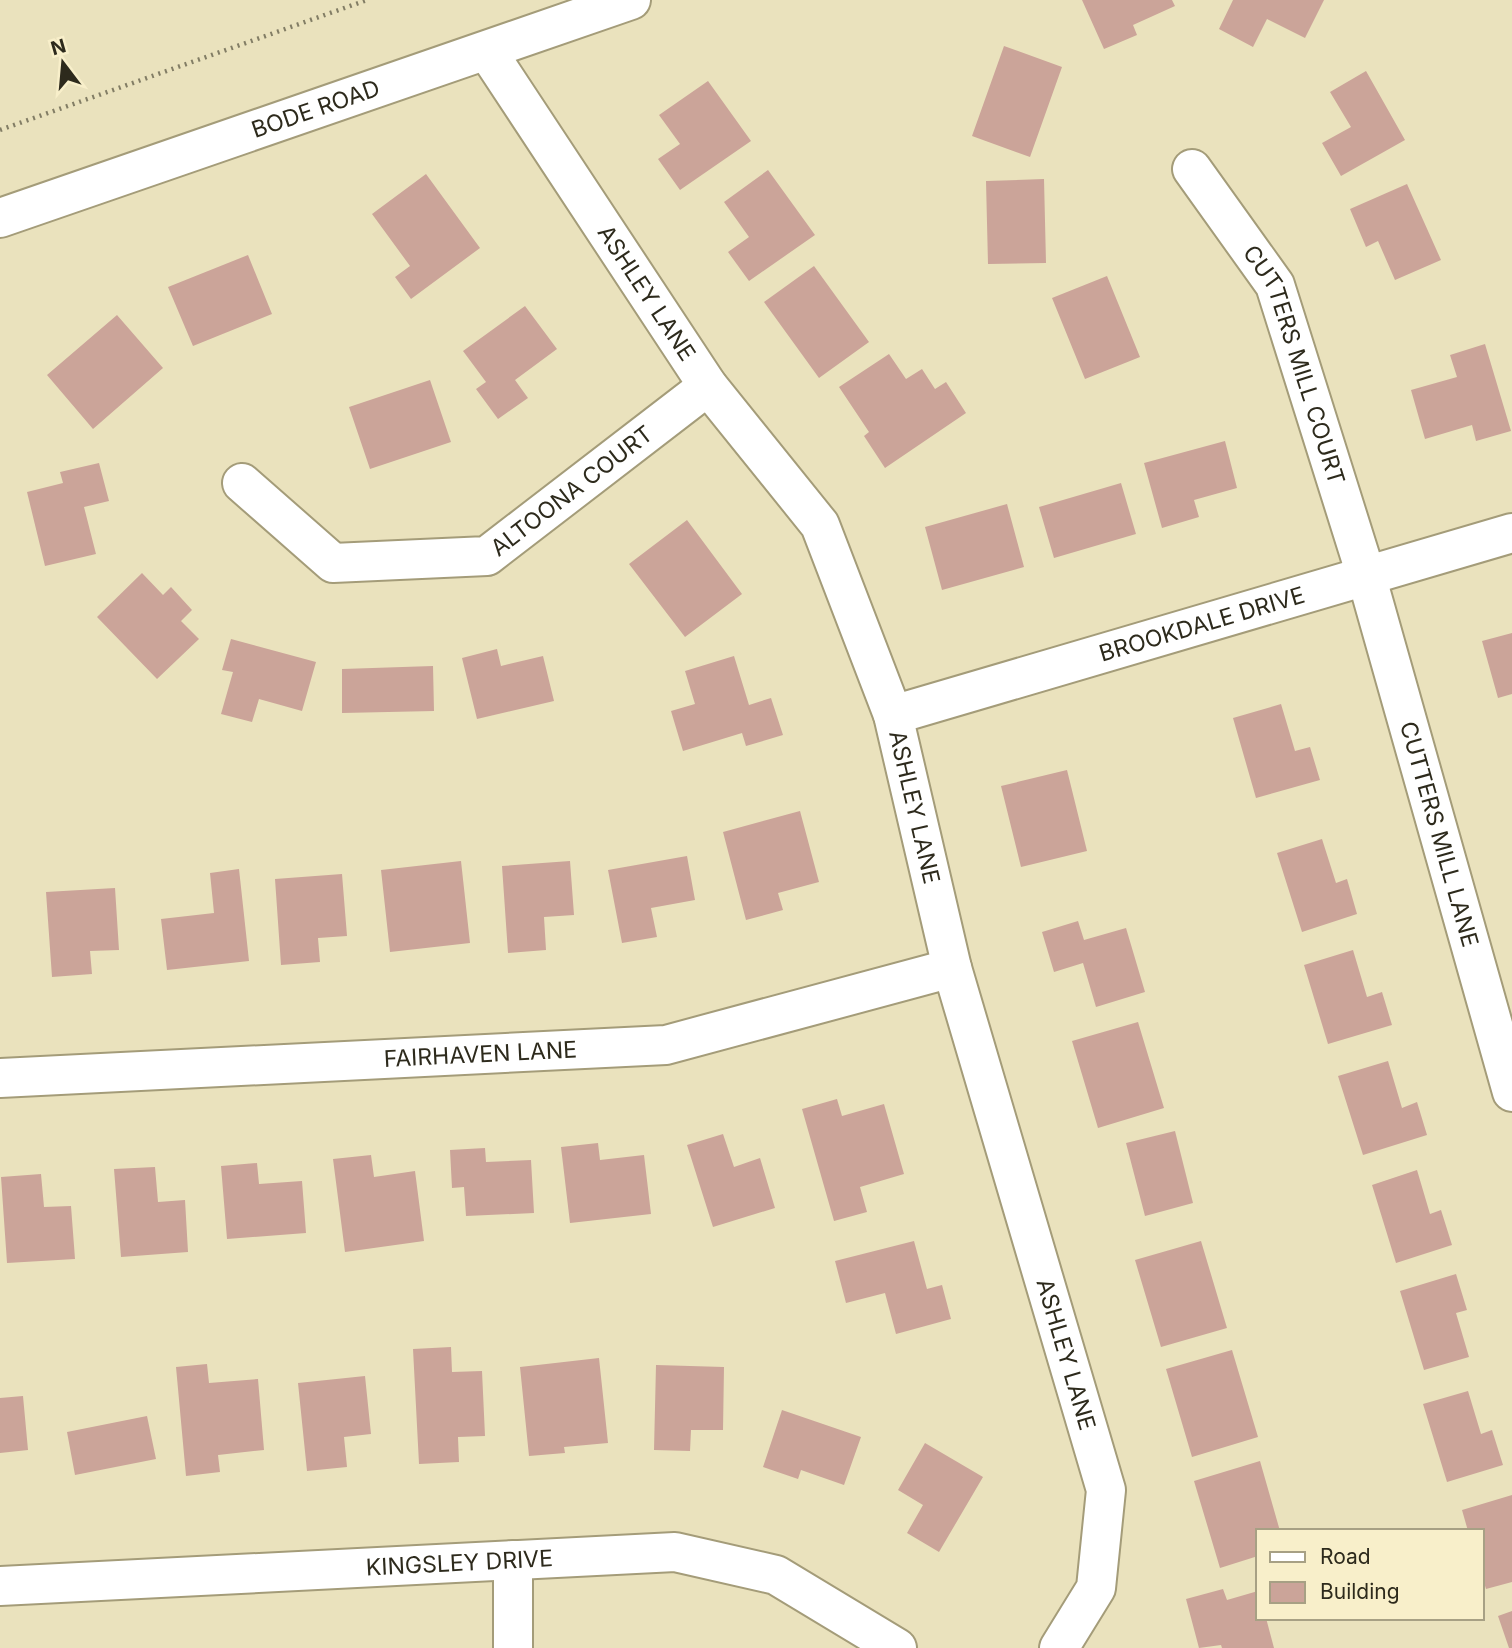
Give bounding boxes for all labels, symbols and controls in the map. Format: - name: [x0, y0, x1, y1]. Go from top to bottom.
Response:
- north arrow: [28, 28, 98, 98]
- text: N: [48, 34, 69, 60]
- street label: BODE ROAD: [248, 74, 383, 144]
- street label: ASHLEY LANE: [592, 220, 702, 366]
- street label: CUTTERS MILL COURT: [1237, 240, 1351, 488]
- street label: ALTOONA COURT: [485, 420, 658, 562]
- street label: BROOKDALE DRIVE: [1096, 581, 1308, 668]
- street label: CUTTERS MILL LANE: [1394, 718, 1484, 950]
- street label: ASHLEY LANE: [883, 728, 946, 887]
- street label: FAIRHAVEN LANE: [383, 1035, 578, 1073]
- street label: ASHLEY LANE: [1030, 1275, 1102, 1433]
- legend: [1256, 1529, 1484, 1620]
- street label: KINGSLEY DRIVE: [365, 1544, 554, 1582]
- text: Road: [1320, 1544, 1371, 1569]
- text: Building: [1320, 1579, 1400, 1604]

